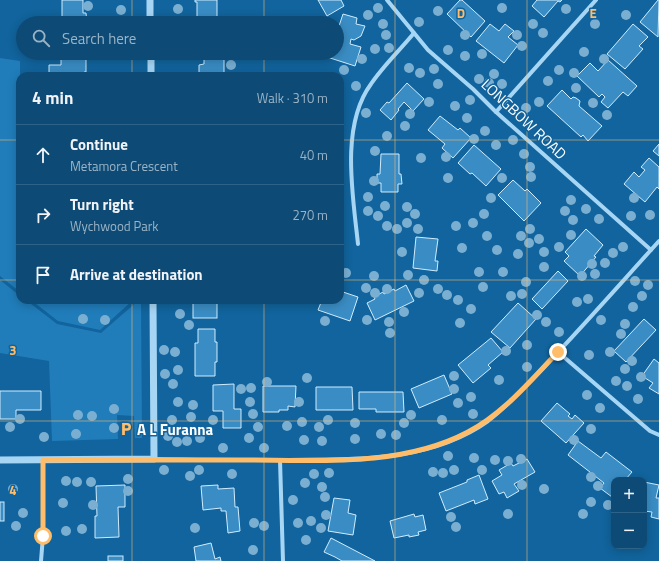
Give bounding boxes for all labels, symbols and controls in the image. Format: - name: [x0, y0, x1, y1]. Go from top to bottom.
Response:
- text: D: [457, 3, 465, 23]
- text: E: [589, 3, 597, 23]
- search box: [16, 16, 344, 60]
- icon: search: [30, 27, 52, 49]
- text: Search here: [62, 27, 136, 50]
- street label: LONGBOW ROAD: [476, 73, 572, 165]
- text: 4 min: [32, 85, 73, 111]
- text: Walk · 310 m: [257, 88, 328, 108]
- text: Continue: [70, 133, 128, 156]
- icon: ahead: [32, 144, 54, 166]
- text: 40 m: [300, 145, 328, 165]
- text: Metamora Crescent: [70, 156, 178, 176]
- text: Turn right: [70, 193, 134, 216]
- icon: right: [32, 204, 54, 226]
- text: 270 m: [292, 205, 328, 225]
- text: Wychwood Park: [70, 216, 158, 236]
- text: Arrive at destination: [70, 263, 203, 286]
- icon: arrive: [32, 264, 54, 286]
- text: 3: [9, 340, 17, 360]
- route end: [549, 343, 567, 361]
- place label: A L Furanna: [137, 418, 214, 441]
- parking icon: A L Furanna: [118, 421, 134, 437]
- map controls: [611, 477, 647, 549]
- button: +: [611, 477, 647, 513]
- text: 4: [9, 480, 17, 500]
- button: −: [611, 513, 647, 549]
- route start: [34, 527, 52, 545]

